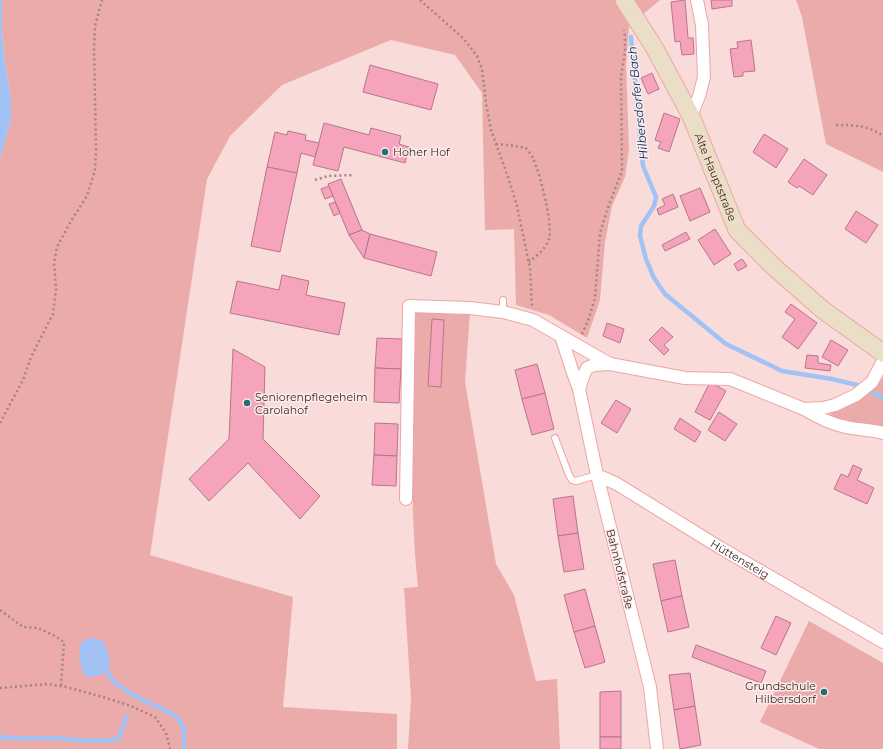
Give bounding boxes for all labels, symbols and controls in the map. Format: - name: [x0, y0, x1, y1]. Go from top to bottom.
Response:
- water label: Hilbersdorfer Bach: [624, 46, 651, 160]
- street label: Alte Hauptstraße: [692, 131, 740, 224]
- place label: Hoher Hof: [393, 145, 451, 159]
- marker: Hoher Hof: [380, 147, 390, 157]
- place label: Seniorenpflegeheim Carolahof: [255, 390, 368, 417]
- marker: Seniorenpflegeheim Carolahof: [242, 398, 252, 408]
- street label: Bahnhofstraße: [603, 528, 637, 611]
- street label: Hüttensteig: [708, 536, 772, 582]
- place label: Grundschule Hilbersdorf: [745, 679, 817, 706]
- marker: Grundschule Hilbersdorf: [819, 687, 829, 697]

